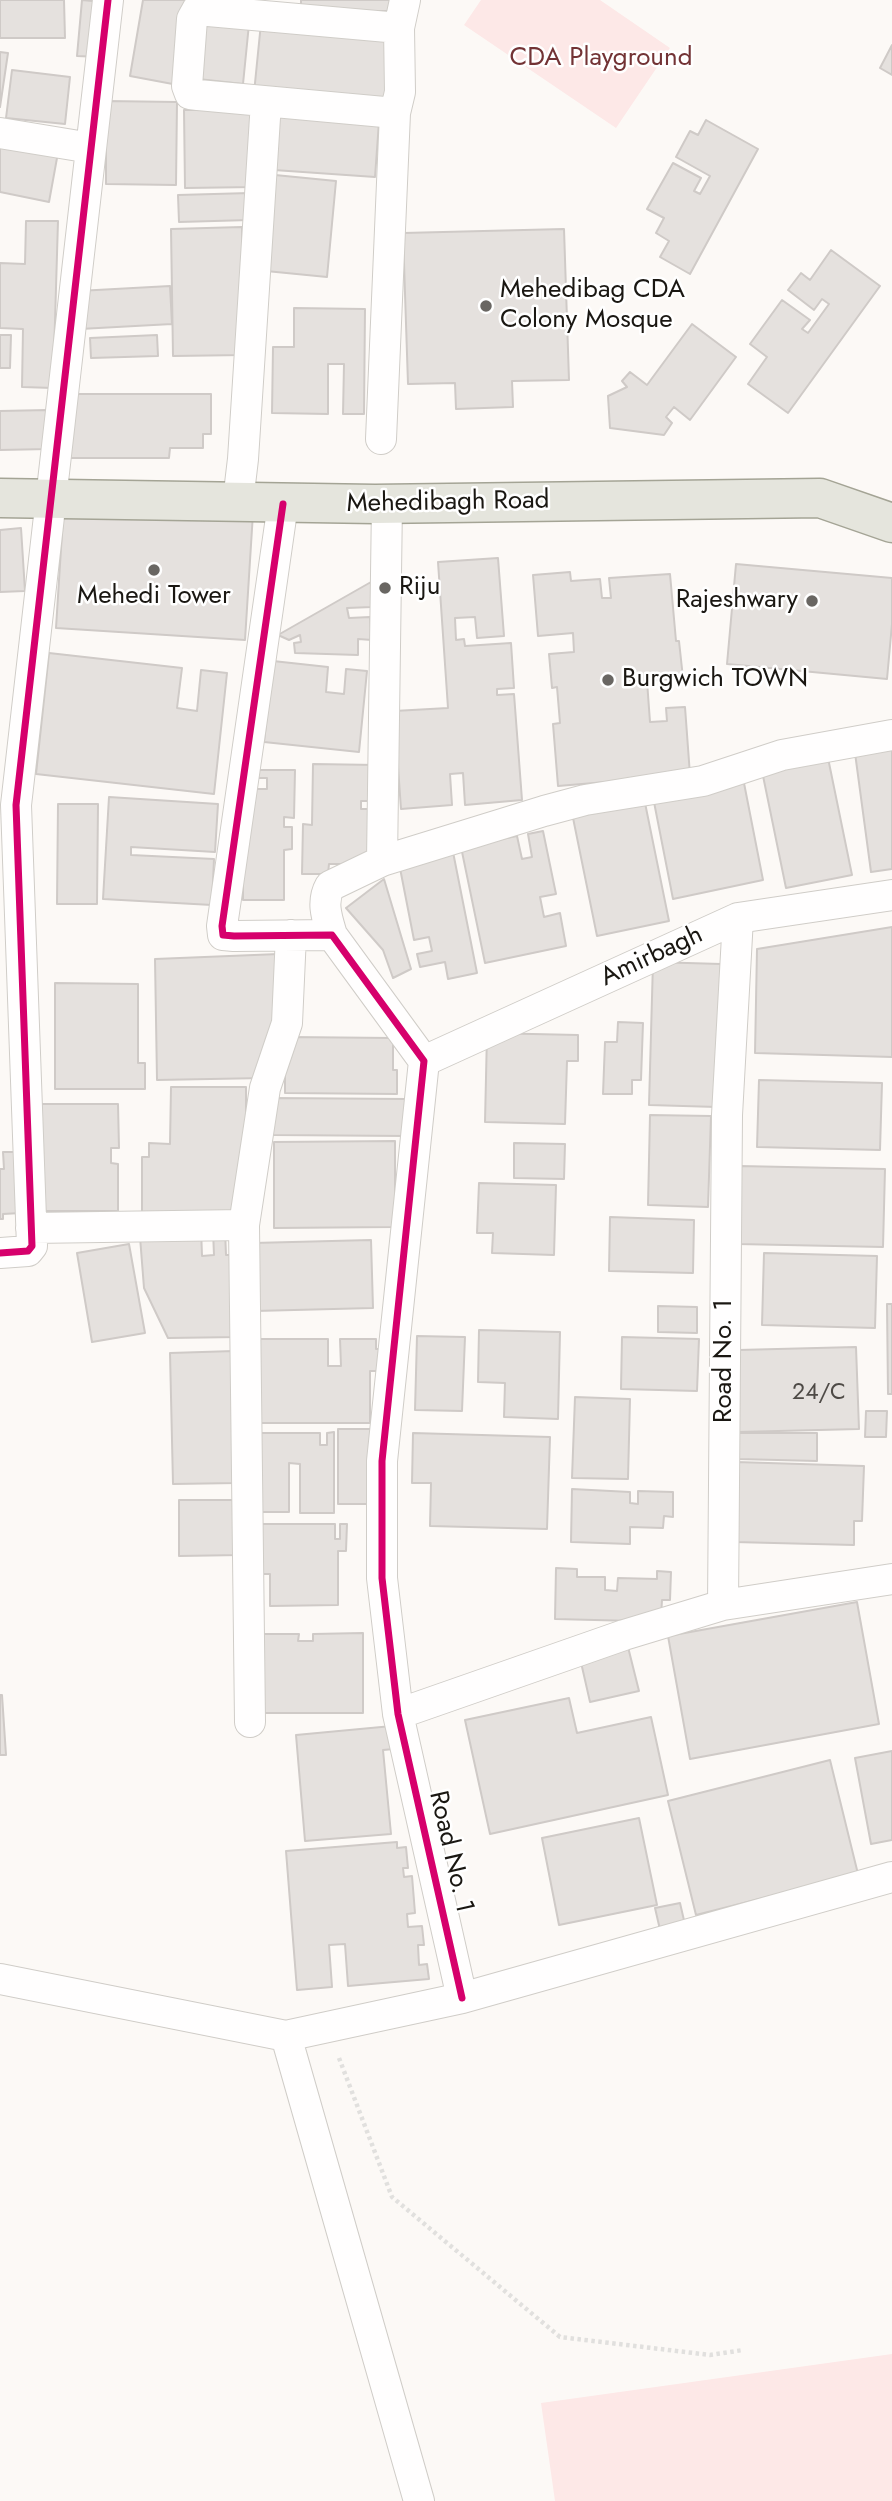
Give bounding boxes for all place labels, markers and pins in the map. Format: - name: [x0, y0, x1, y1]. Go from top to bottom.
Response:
- place label: Mehedibag CDA Colony Mosque: [500, 275, 685, 336]
- marker: Mehedibag CDA Colony Mosque: [478, 298, 494, 314]
- marker: Mehedi Tower: [146, 562, 162, 578]
- place label: Riju: [399, 572, 440, 604]
- marker: Riju: [377, 580, 393, 596]
- place label: Mehedi Tower: [77, 581, 231, 613]
- place label: Rajeshwary: [676, 585, 798, 617]
- marker: Rajeshwary: [804, 593, 820, 609]
- place label: Burgwich TOWN: [622, 664, 808, 696]
- marker: Burgwich TOWN: [600, 672, 616, 688]

